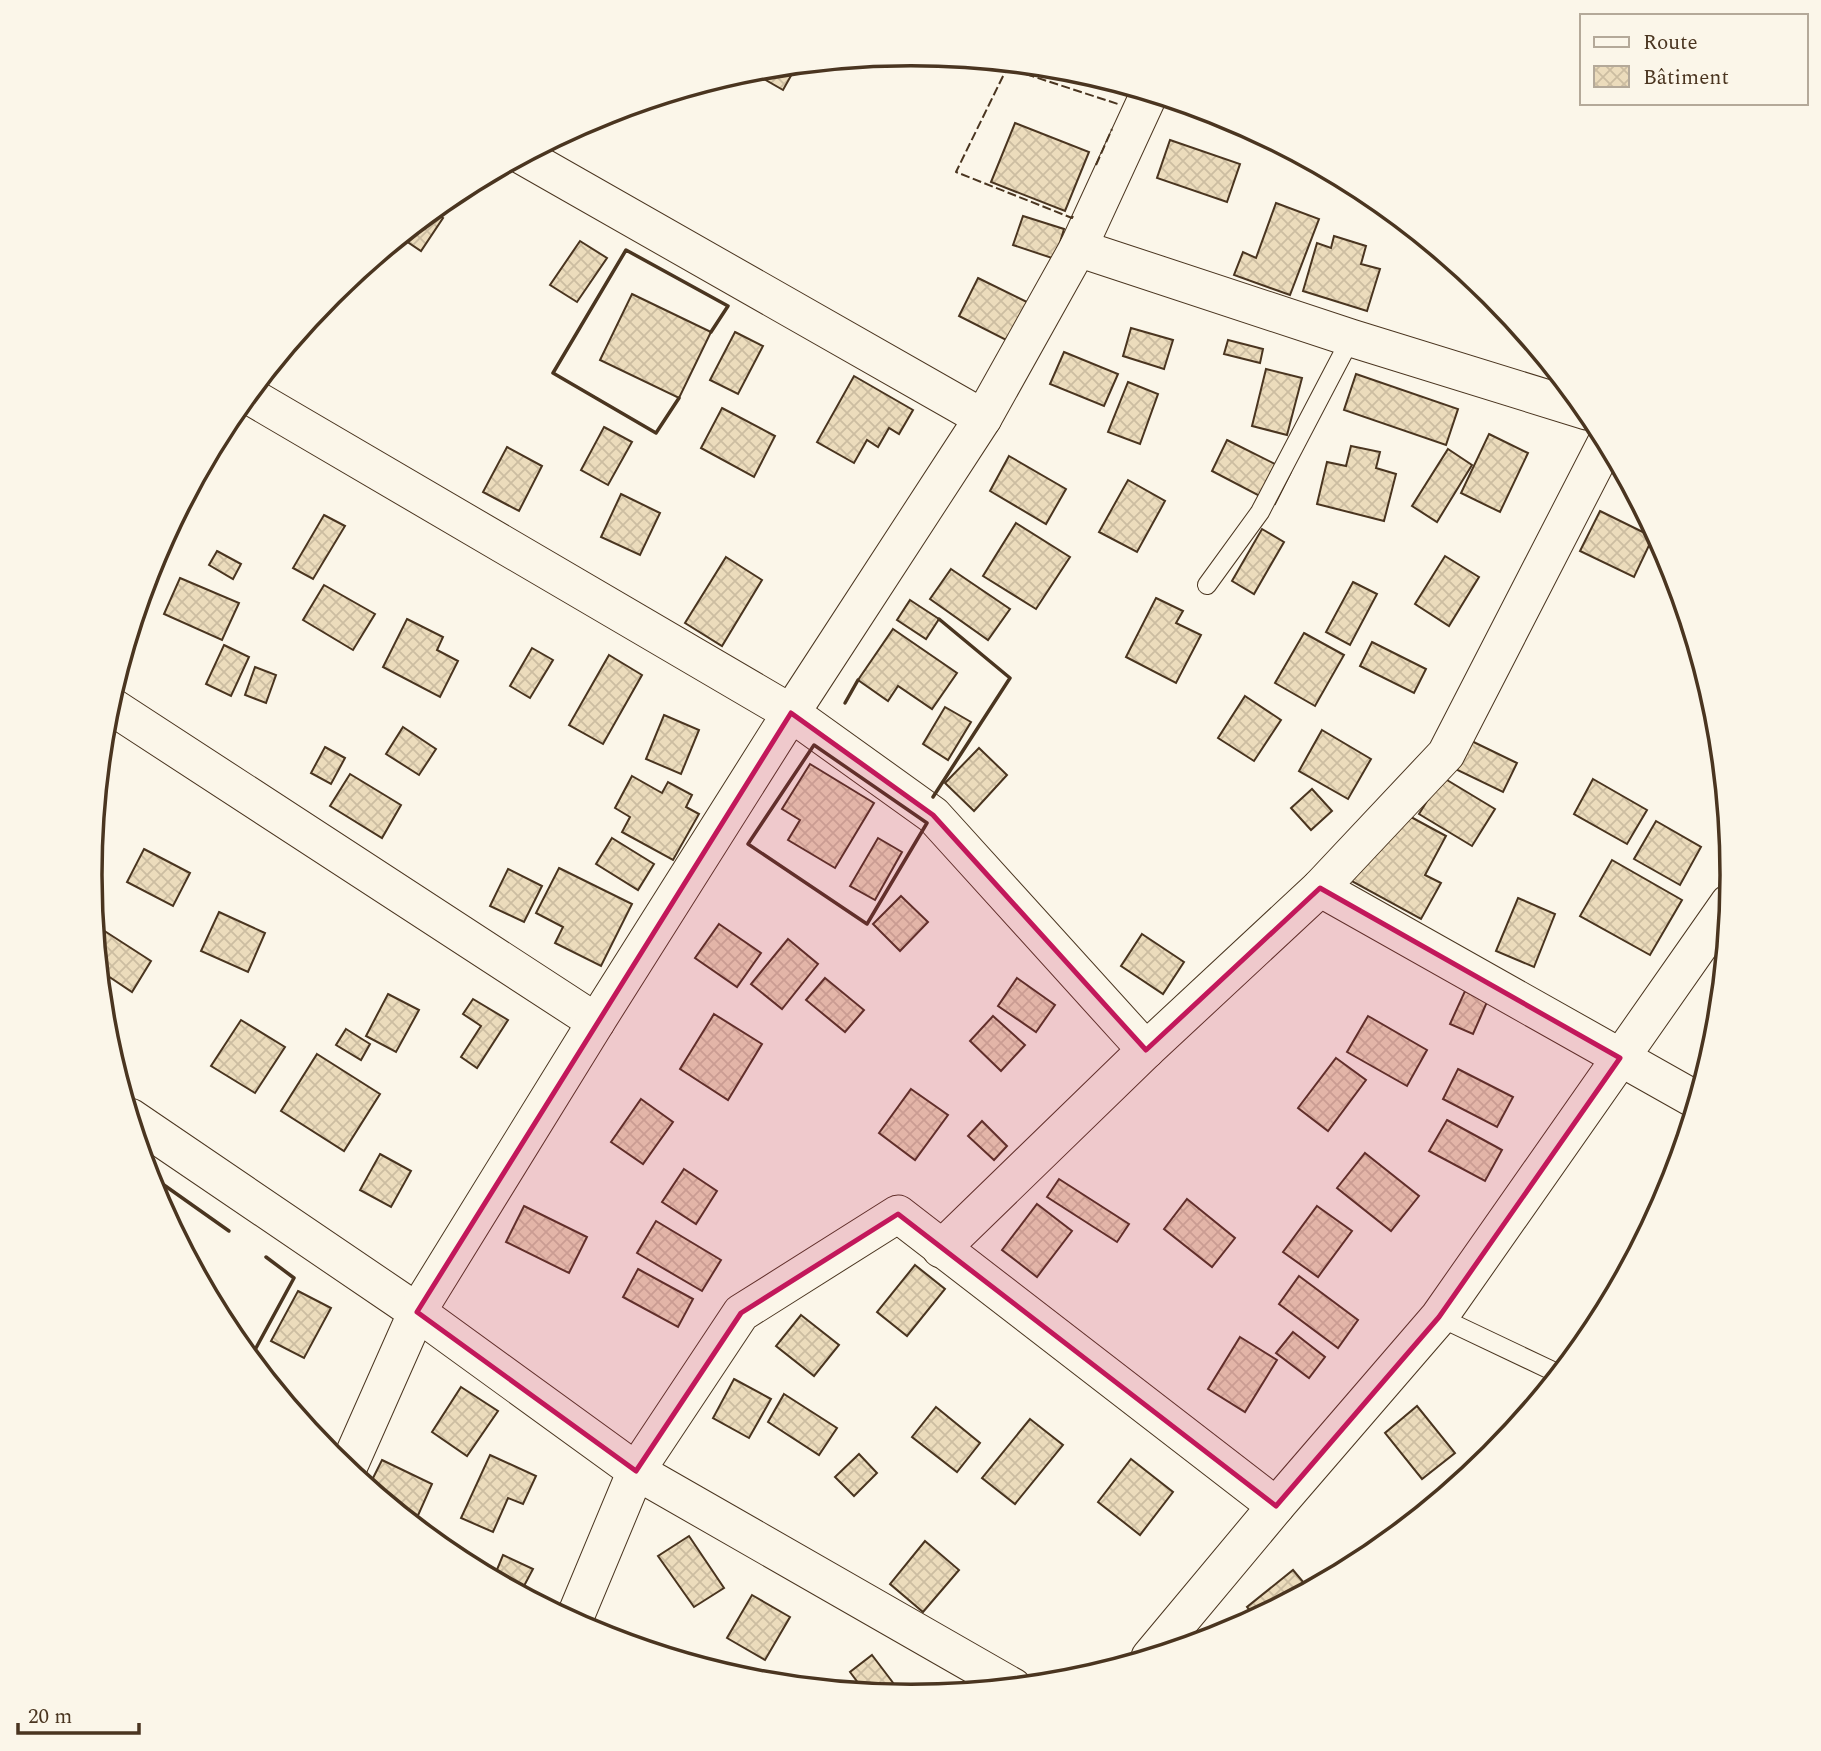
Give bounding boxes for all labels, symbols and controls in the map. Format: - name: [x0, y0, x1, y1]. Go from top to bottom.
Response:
- legend: [1580, 14, 1807, 105]
- text: Route: [1643, 27, 1698, 59]
- text: Bâtiment: [1643, 62, 1729, 94]
- scale bar: [18, 1692, 138, 1736]
- text: 20 m: [28, 1701, 72, 1733]

